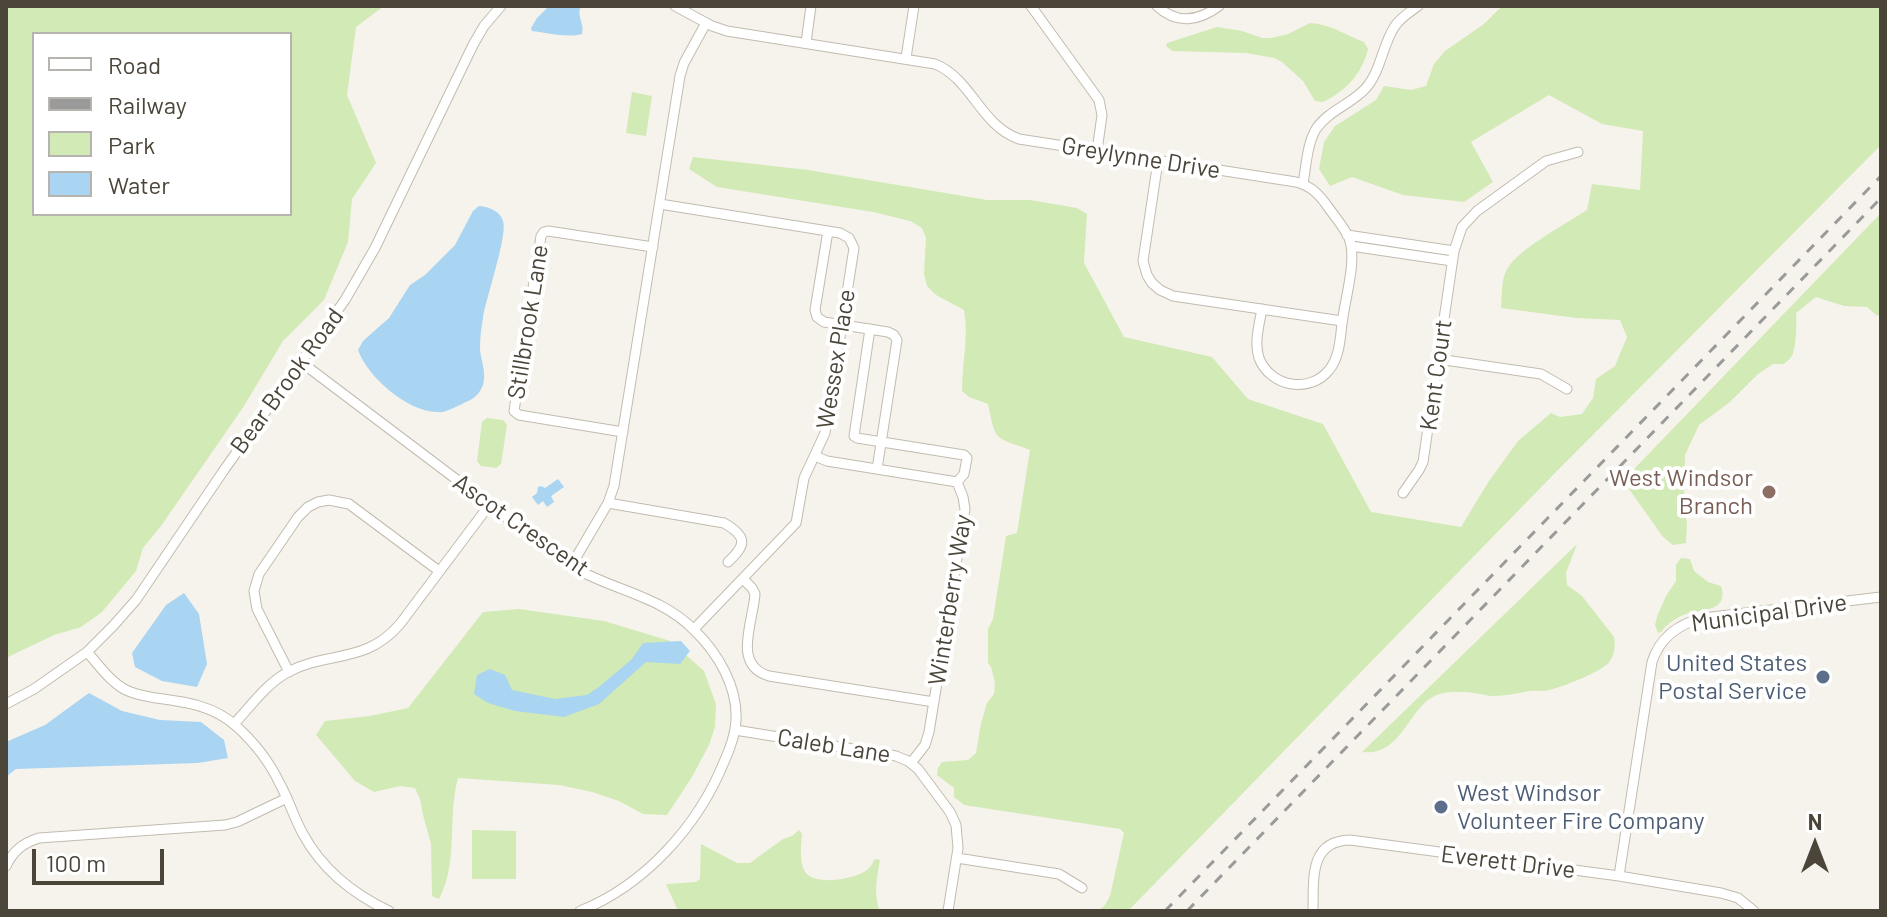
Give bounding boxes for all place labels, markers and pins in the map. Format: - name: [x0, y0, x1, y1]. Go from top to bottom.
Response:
- place label: West Windsor Branch: [1609, 464, 1753, 520]
- marker: West Windsor Branch: [1760, 483, 1778, 501]
- place label: United States Postal Service: [1658, 649, 1807, 705]
- marker: United States Postal Service: [1814, 668, 1832, 686]
- place label: West Windsor Volunteer Fire Company: [1457, 779, 1705, 835]
- marker: West Windsor Volunteer Fire Company: [1432, 798, 1450, 816]

